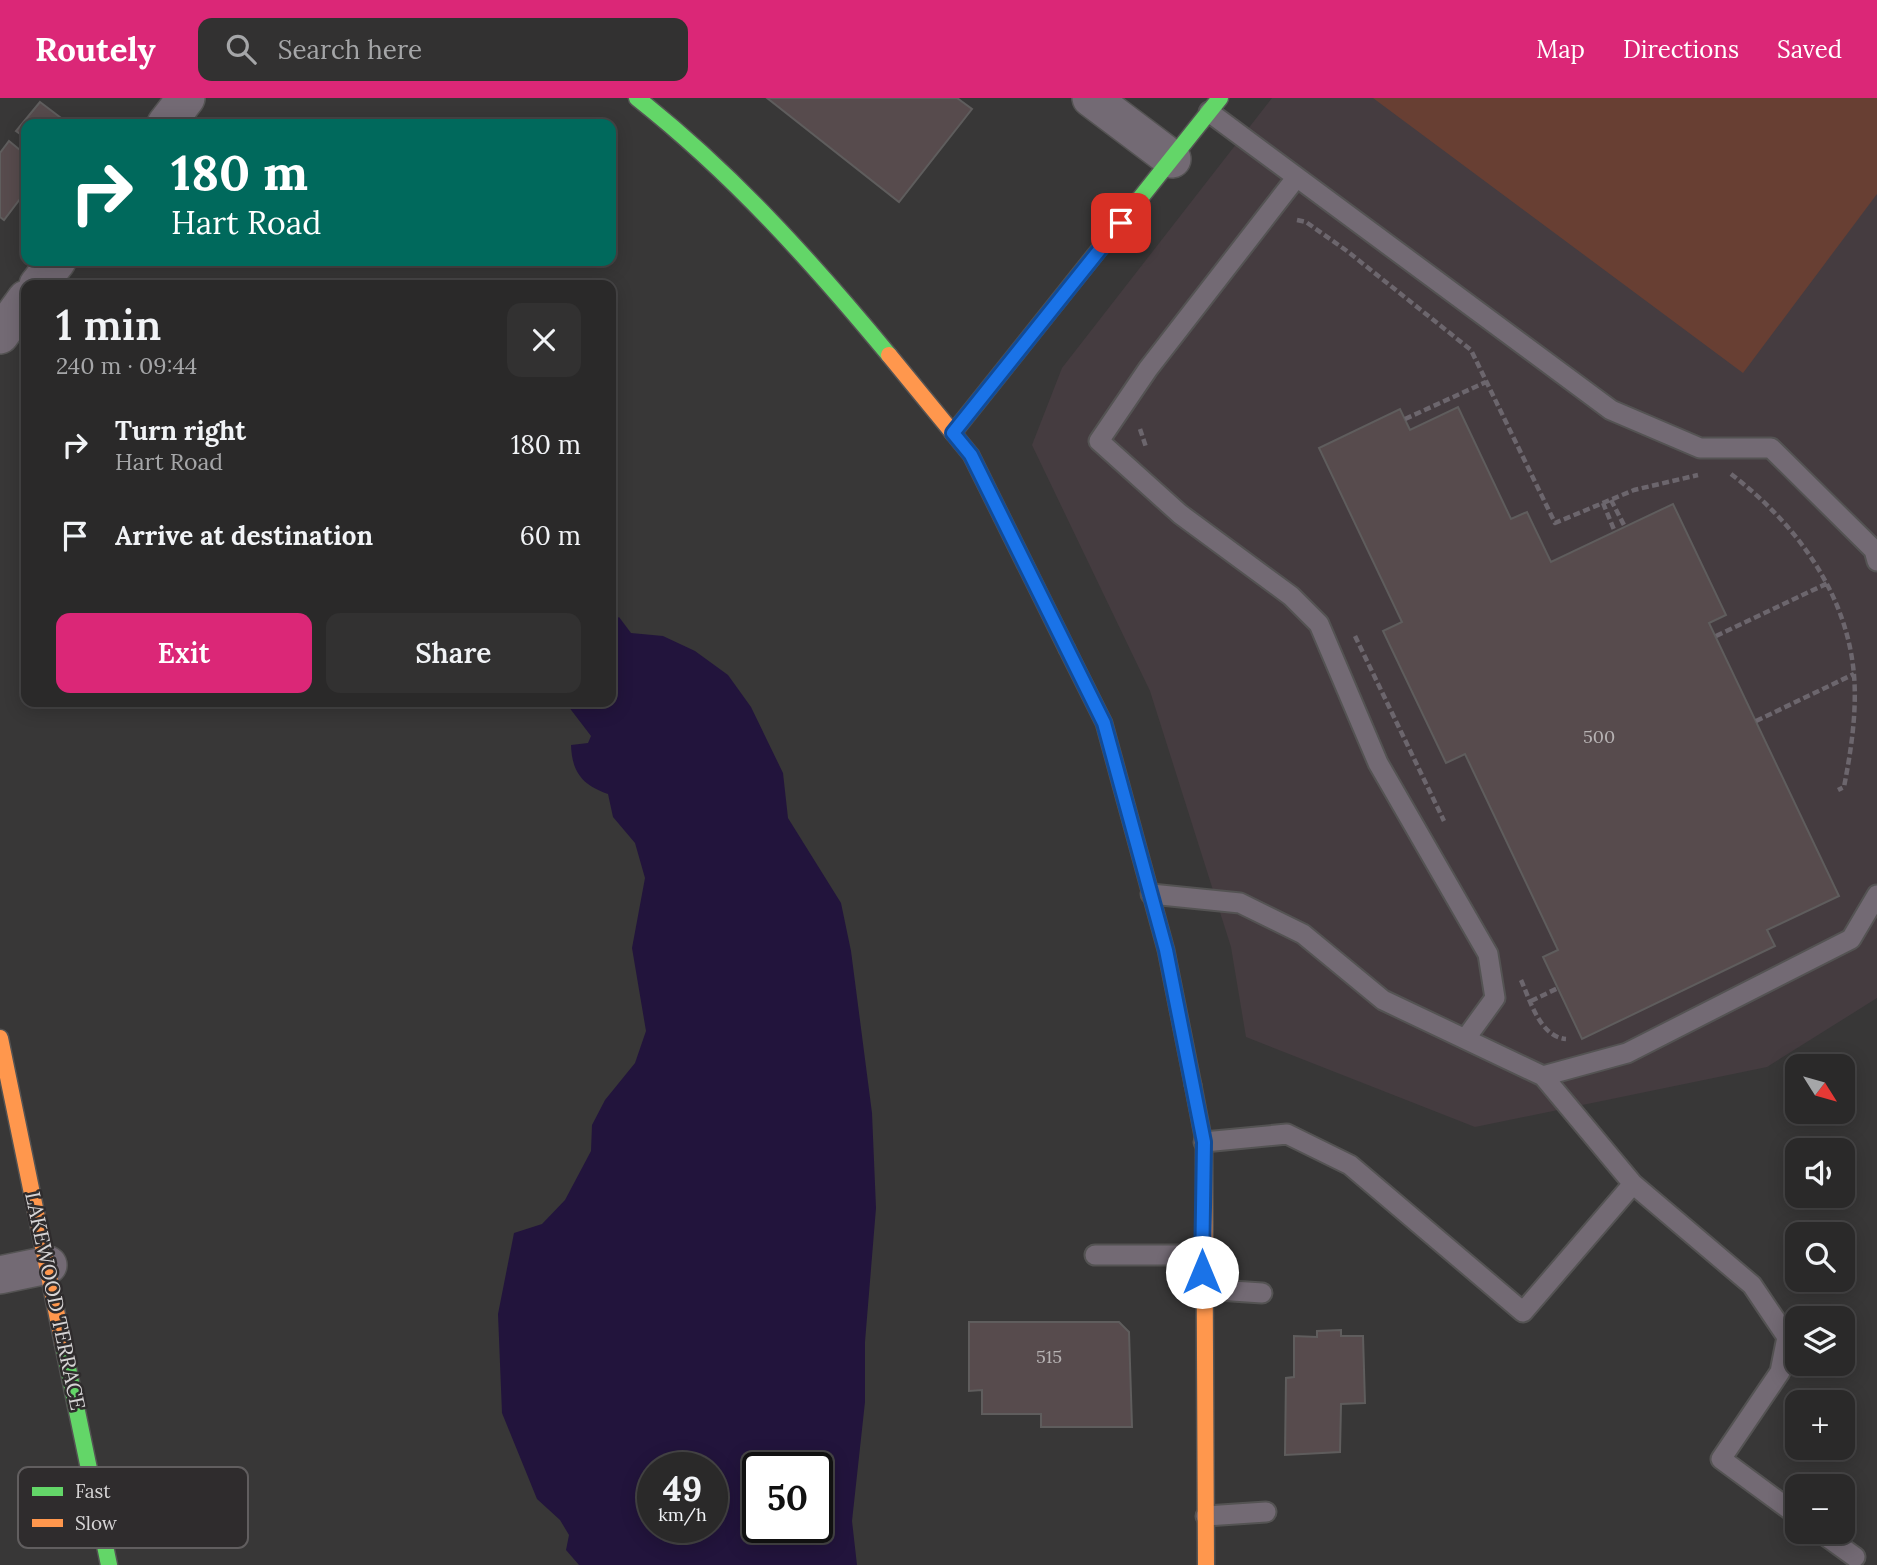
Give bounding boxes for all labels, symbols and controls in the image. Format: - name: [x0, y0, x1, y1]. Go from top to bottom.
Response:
- search box: [198, 18, 688, 81]
- text: Routely: [35, 28, 156, 70]
- icon: search: [222, 30, 260, 68]
- text: Search here: [278, 33, 422, 66]
- text: Map: [1536, 34, 1585, 65]
- text: Directions: [1623, 34, 1739, 65]
- text: Saved: [1777, 34, 1842, 65]
- text: 180 m: [171, 141, 308, 203]
- icon: right: [56, 147, 147, 238]
- pin: [1091, 193, 1151, 253]
- text: Hart Road: [171, 202, 321, 243]
- icon: arrive: [1102, 204, 1140, 242]
- text: 1 min: [56, 298, 161, 352]
- button: close: [507, 303, 581, 377]
- text: 240 m · 09:44: [56, 351, 197, 380]
- text: Turn right: [115, 414, 246, 447]
- icon: right: [56, 426, 94, 464]
- text: 180 m: [511, 428, 581, 461]
- text: Hart Road: [115, 447, 223, 476]
- icon: arrive: [56, 517, 94, 555]
- text: Arrive at destination: [115, 519, 373, 552]
- text: 60 m: [520, 519, 581, 552]
- button: Exit: [56, 613, 312, 693]
- button: Share: [326, 613, 581, 693]
- house number: 500: [1583, 725, 1615, 748]
- north arrow: [1785, 1054, 1855, 1124]
- map controls: [1785, 1054, 1855, 1544]
- button: sound: [1785, 1138, 1855, 1208]
- street label: LAKEWOOD TERRACE: [19, 1189, 92, 1413]
- button: search: [1785, 1222, 1855, 1292]
- position arrow: [1165, 1235, 1239, 1309]
- button: layers: [1785, 1306, 1855, 1376]
- house number: 515: [1036, 1345, 1062, 1368]
- button: +: [1785, 1390, 1855, 1460]
- speed limit sign: 50: [742, 1452, 833, 1543]
- text: 49: [663, 1466, 702, 1511]
- legend: [18, 1467, 248, 1548]
- button: −: [1785, 1474, 1855, 1544]
- text: Fast: [75, 1479, 111, 1503]
- text: km/h: [658, 1503, 707, 1526]
- text: Slow: [75, 1511, 118, 1535]

